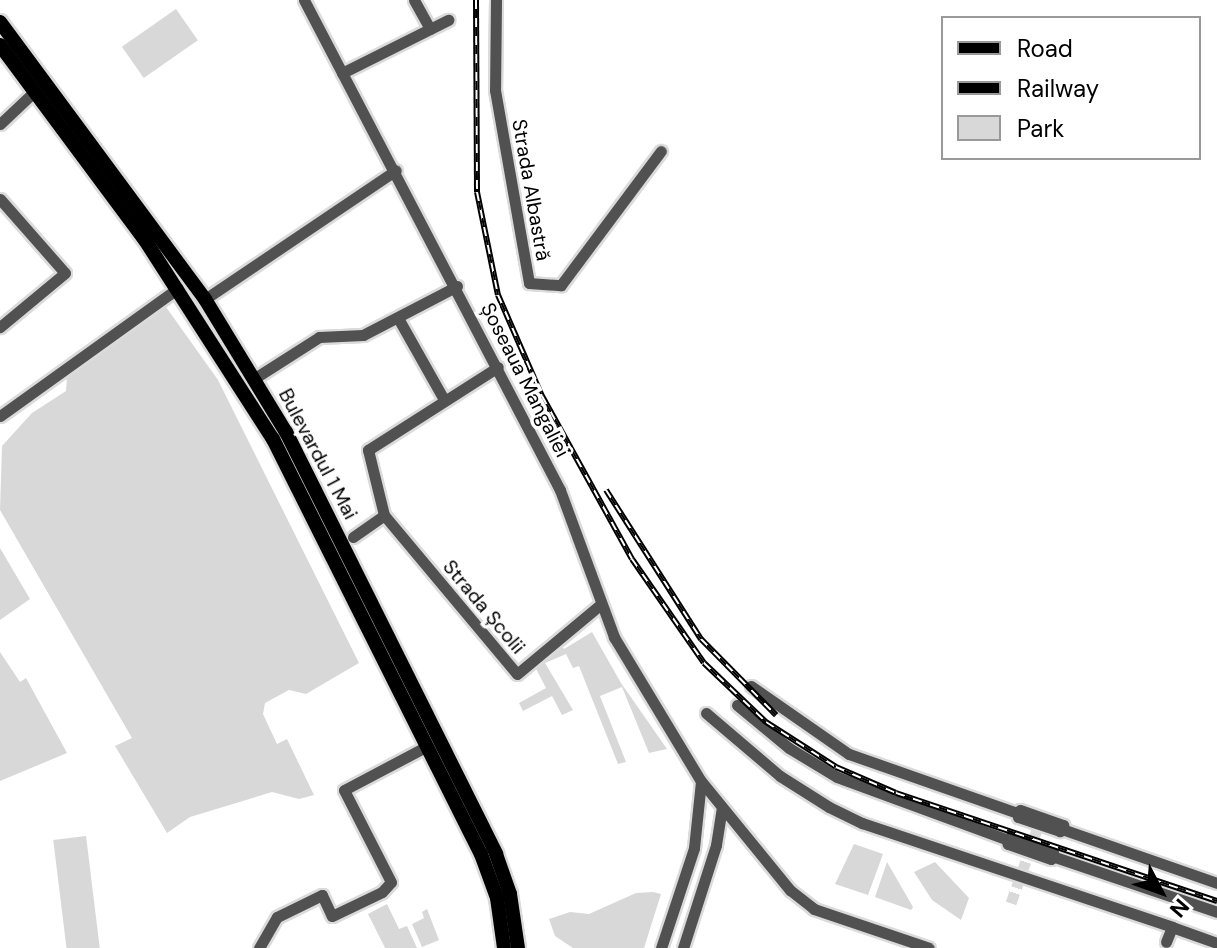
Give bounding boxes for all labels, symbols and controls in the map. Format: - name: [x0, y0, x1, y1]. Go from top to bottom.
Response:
- legend: [941, 16, 1201, 160]
- text: Road: [1017, 33, 1073, 64]
- text: Railway: [1017, 73, 1099, 104]
- text: Park: [1017, 113, 1064, 144]
- street label: Strada Albastră: [507, 117, 555, 263]
- street label: Șoseaua Mangaliei: [476, 299, 574, 461]
- street label: Bulevardul 1 Mai: [273, 384, 363, 524]
- street label: Strada Școlii: [438, 555, 530, 659]
- north arrow: [1121, 852, 1201, 932]
- text: N: [1163, 892, 1196, 924]

